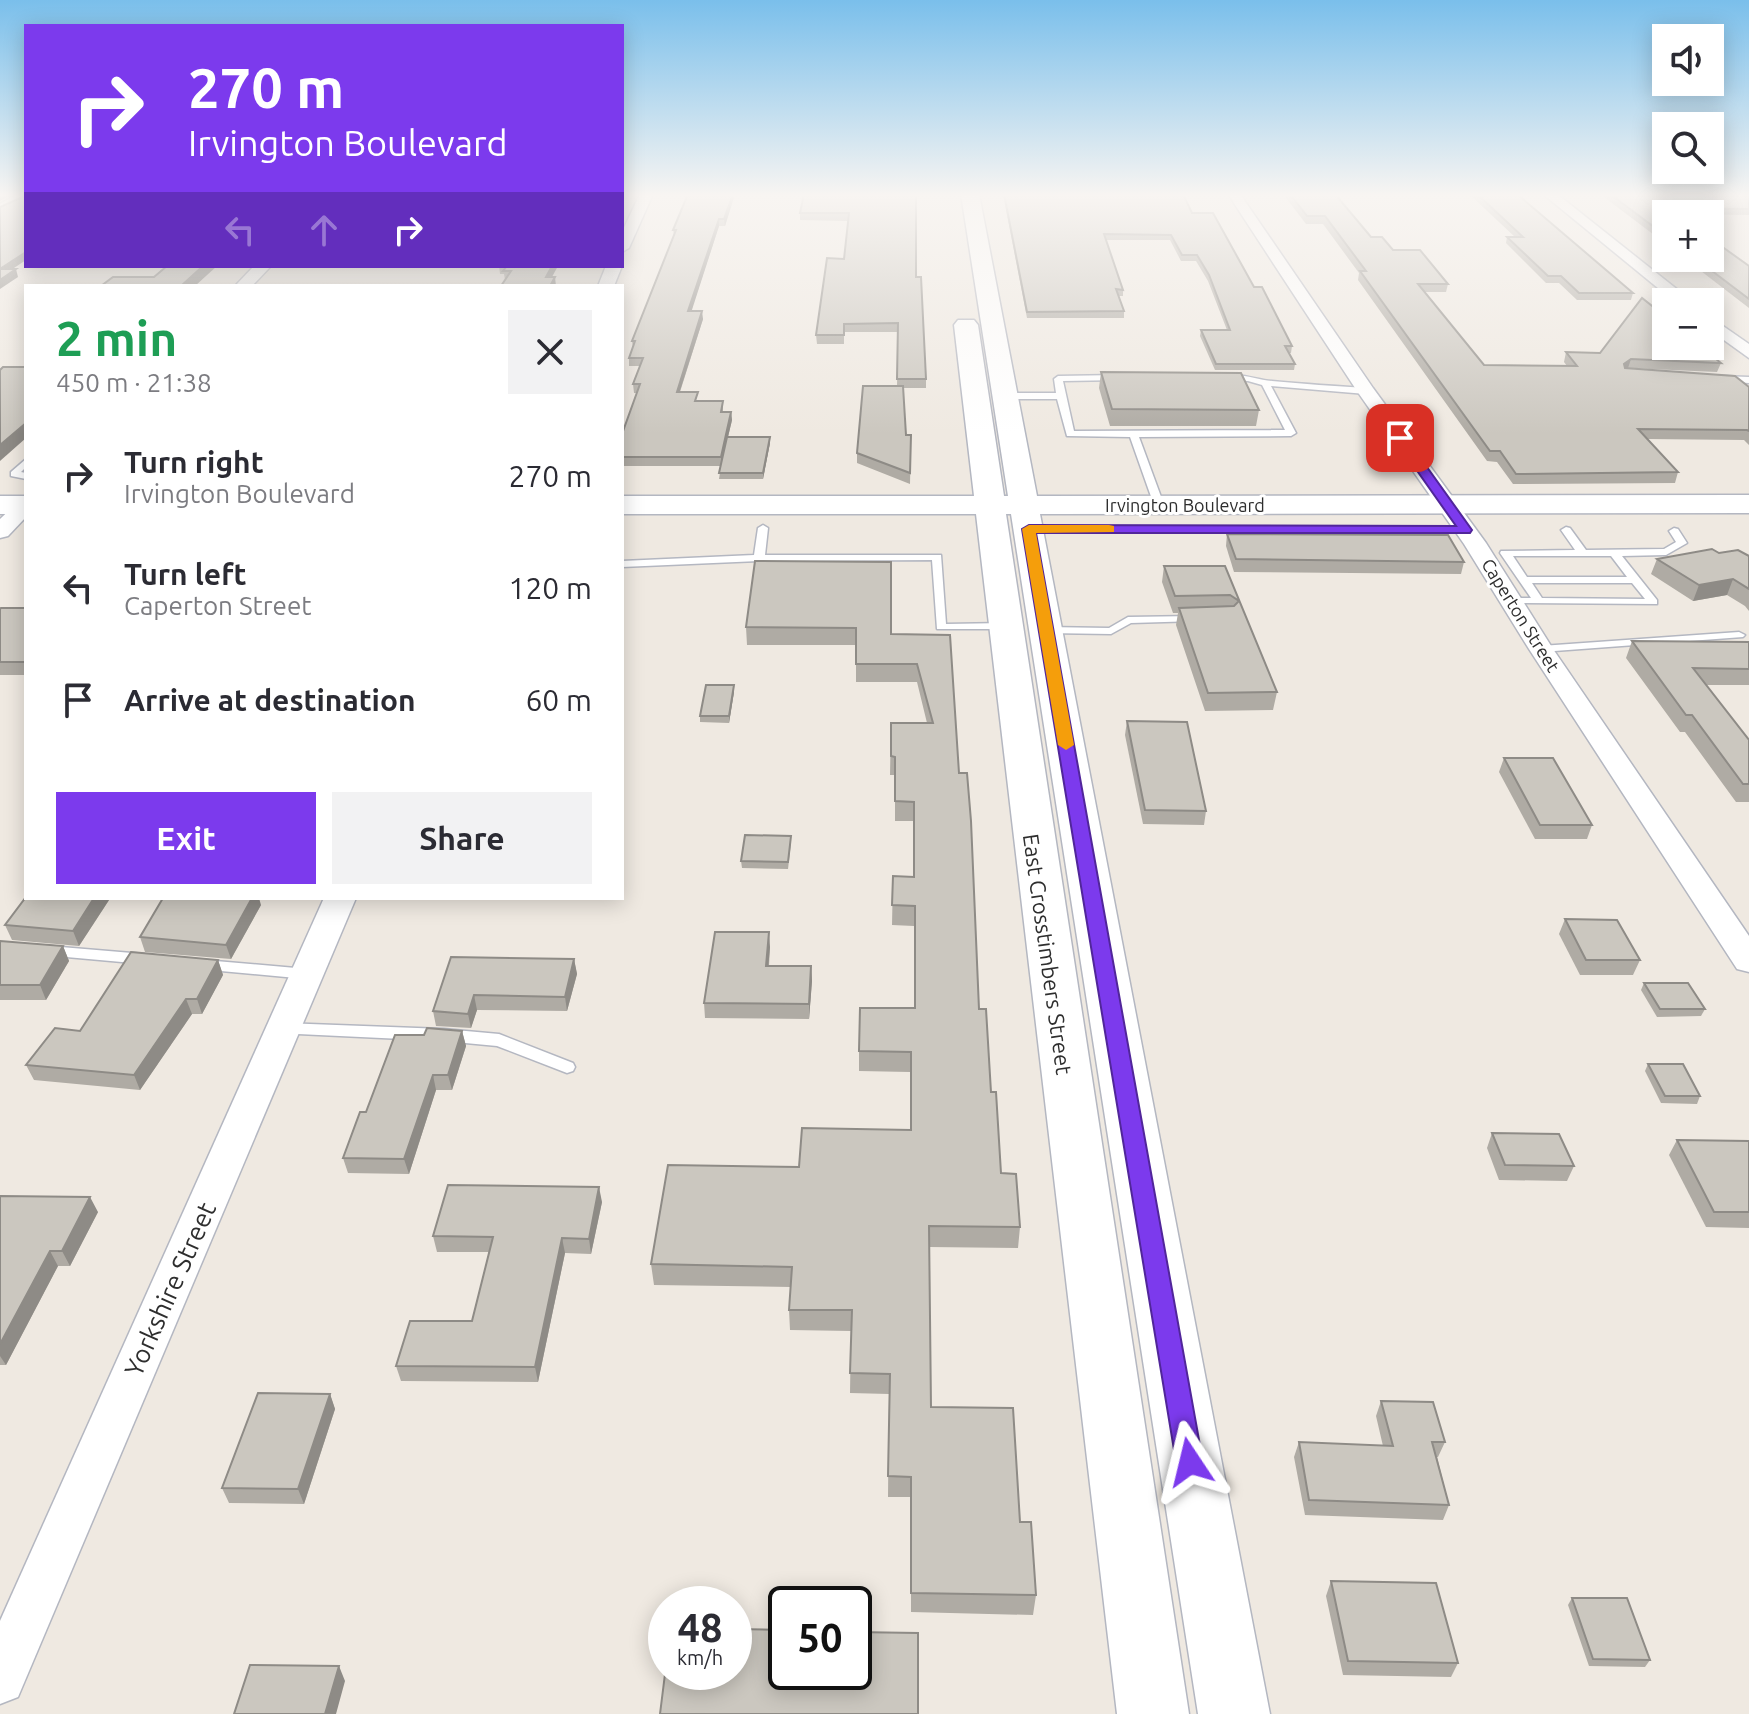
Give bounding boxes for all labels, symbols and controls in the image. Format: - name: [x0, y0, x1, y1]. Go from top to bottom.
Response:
- map controls: [1652, 24, 1724, 360]
- button: sound: [1652, 24, 1724, 96]
- icon: right: [56, 56, 160, 160]
- text: 270 m: [188, 56, 344, 119]
- button: search: [1652, 112, 1724, 184]
- text: Irvington Boulevard: [188, 122, 508, 163]
- button: +: [1652, 200, 1724, 272]
- icon: left: [218, 208, 262, 252]
- icon: ahead: [302, 208, 346, 252]
- icon: right: [386, 208, 430, 252]
- button: −: [1652, 288, 1724, 360]
- button: close: [508, 310, 592, 394]
- text: 2 min: [56, 311, 177, 365]
- text: 450 m · 21:38: [56, 368, 212, 397]
- pin: [1366, 404, 1434, 472]
- icon: arrive: [1378, 416, 1422, 460]
- text: Turn right: [124, 445, 264, 479]
- icon: right: [56, 454, 100, 498]
- text: 270 m: [508, 459, 592, 493]
- text: Irvington Boulevard: [124, 479, 355, 508]
- street label: Irvington Boulevard: [1105, 495, 1265, 515]
- street label: Caperton Street: [1478, 555, 1564, 675]
- text: Turn left: [124, 557, 246, 591]
- icon: left: [56, 566, 100, 610]
- text: 120 m: [508, 571, 592, 605]
- text: Caperton Street: [124, 591, 312, 620]
- icon: arrive: [56, 678, 100, 722]
- text: Arrive at destination: [124, 683, 416, 717]
- text: 60 m: [525, 683, 592, 717]
- button: Exit: [56, 792, 316, 884]
- button: Share: [332, 792, 592, 884]
- street label: East Crosstimbers Street: [1019, 832, 1077, 1076]
- street label: Yorkshire Street: [119, 1198, 221, 1380]
- position arrow: [1148, 1420, 1232, 1504]
- speed limit sign: 50: [768, 1586, 872, 1690]
- text: 48: [677, 1605, 723, 1650]
- text: km/h: [677, 1646, 723, 1669]

